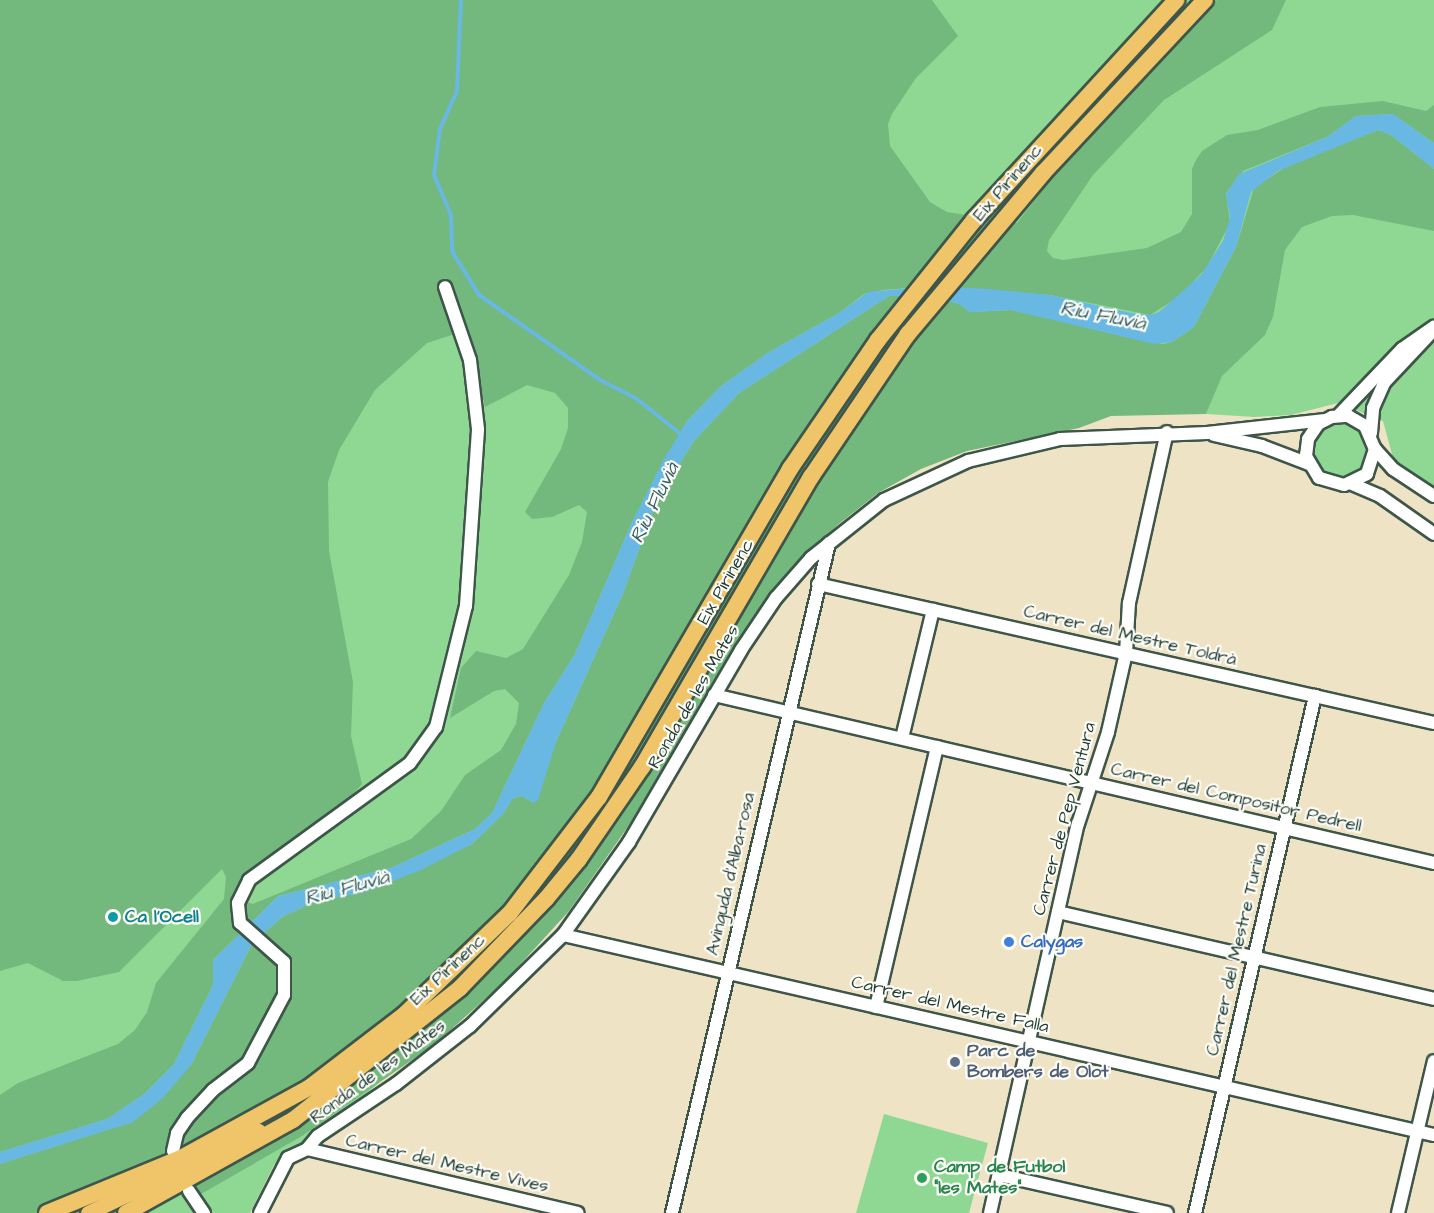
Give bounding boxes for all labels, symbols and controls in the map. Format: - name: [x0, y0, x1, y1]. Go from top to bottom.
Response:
- street label: Eix Pirinenc: [969, 140, 1047, 226]
- water label: Riu Fluvià: [1058, 296, 1148, 336]
- water label: Riu Fluvià: [625, 459, 685, 547]
- street label: Eix Pirinenc: [693, 535, 759, 629]
- street label: Carrer del Mestre Toldrà: [1021, 601, 1239, 671]
- street label: Ronda de les Mates: [644, 621, 744, 773]
- street label: Carrer de Pep Ventura: [1029, 720, 1101, 918]
- street label: Carrer del Compositor Pedrell: [1108, 759, 1364, 837]
- street label: Avinguda d'Alba-rosa: [702, 791, 760, 957]
- street label: Carrer del Mestre Turina: [1202, 842, 1272, 1058]
- water label: Riu Fluvià: [302, 865, 392, 911]
- place label: Ca l'Ocell: [125, 906, 199, 928]
- marker: Ca l'Ocell: [106, 910, 120, 924]
- street label: Eix Pirinenc: [406, 930, 490, 1010]
- place label: Calygas: [1021, 931, 1083, 953]
- marker: Calygas: [1002, 935, 1016, 949]
- street label: Carrer del Mestre Falla: [849, 972, 1051, 1038]
- street label: Ronda de les Mates: [306, 1015, 450, 1129]
- place label: Parc de Bombers de Olot: [967, 1041, 1108, 1084]
- marker: Parc de Bombers de Olot: [948, 1055, 962, 1069]
- street label: Carrer del Mestre Vives: [343, 1130, 551, 1198]
- place label: Camp de Futbol "les Mates": [934, 1157, 1065, 1200]
- marker: Camp de Futbol "les Mates": [915, 1171, 929, 1185]

